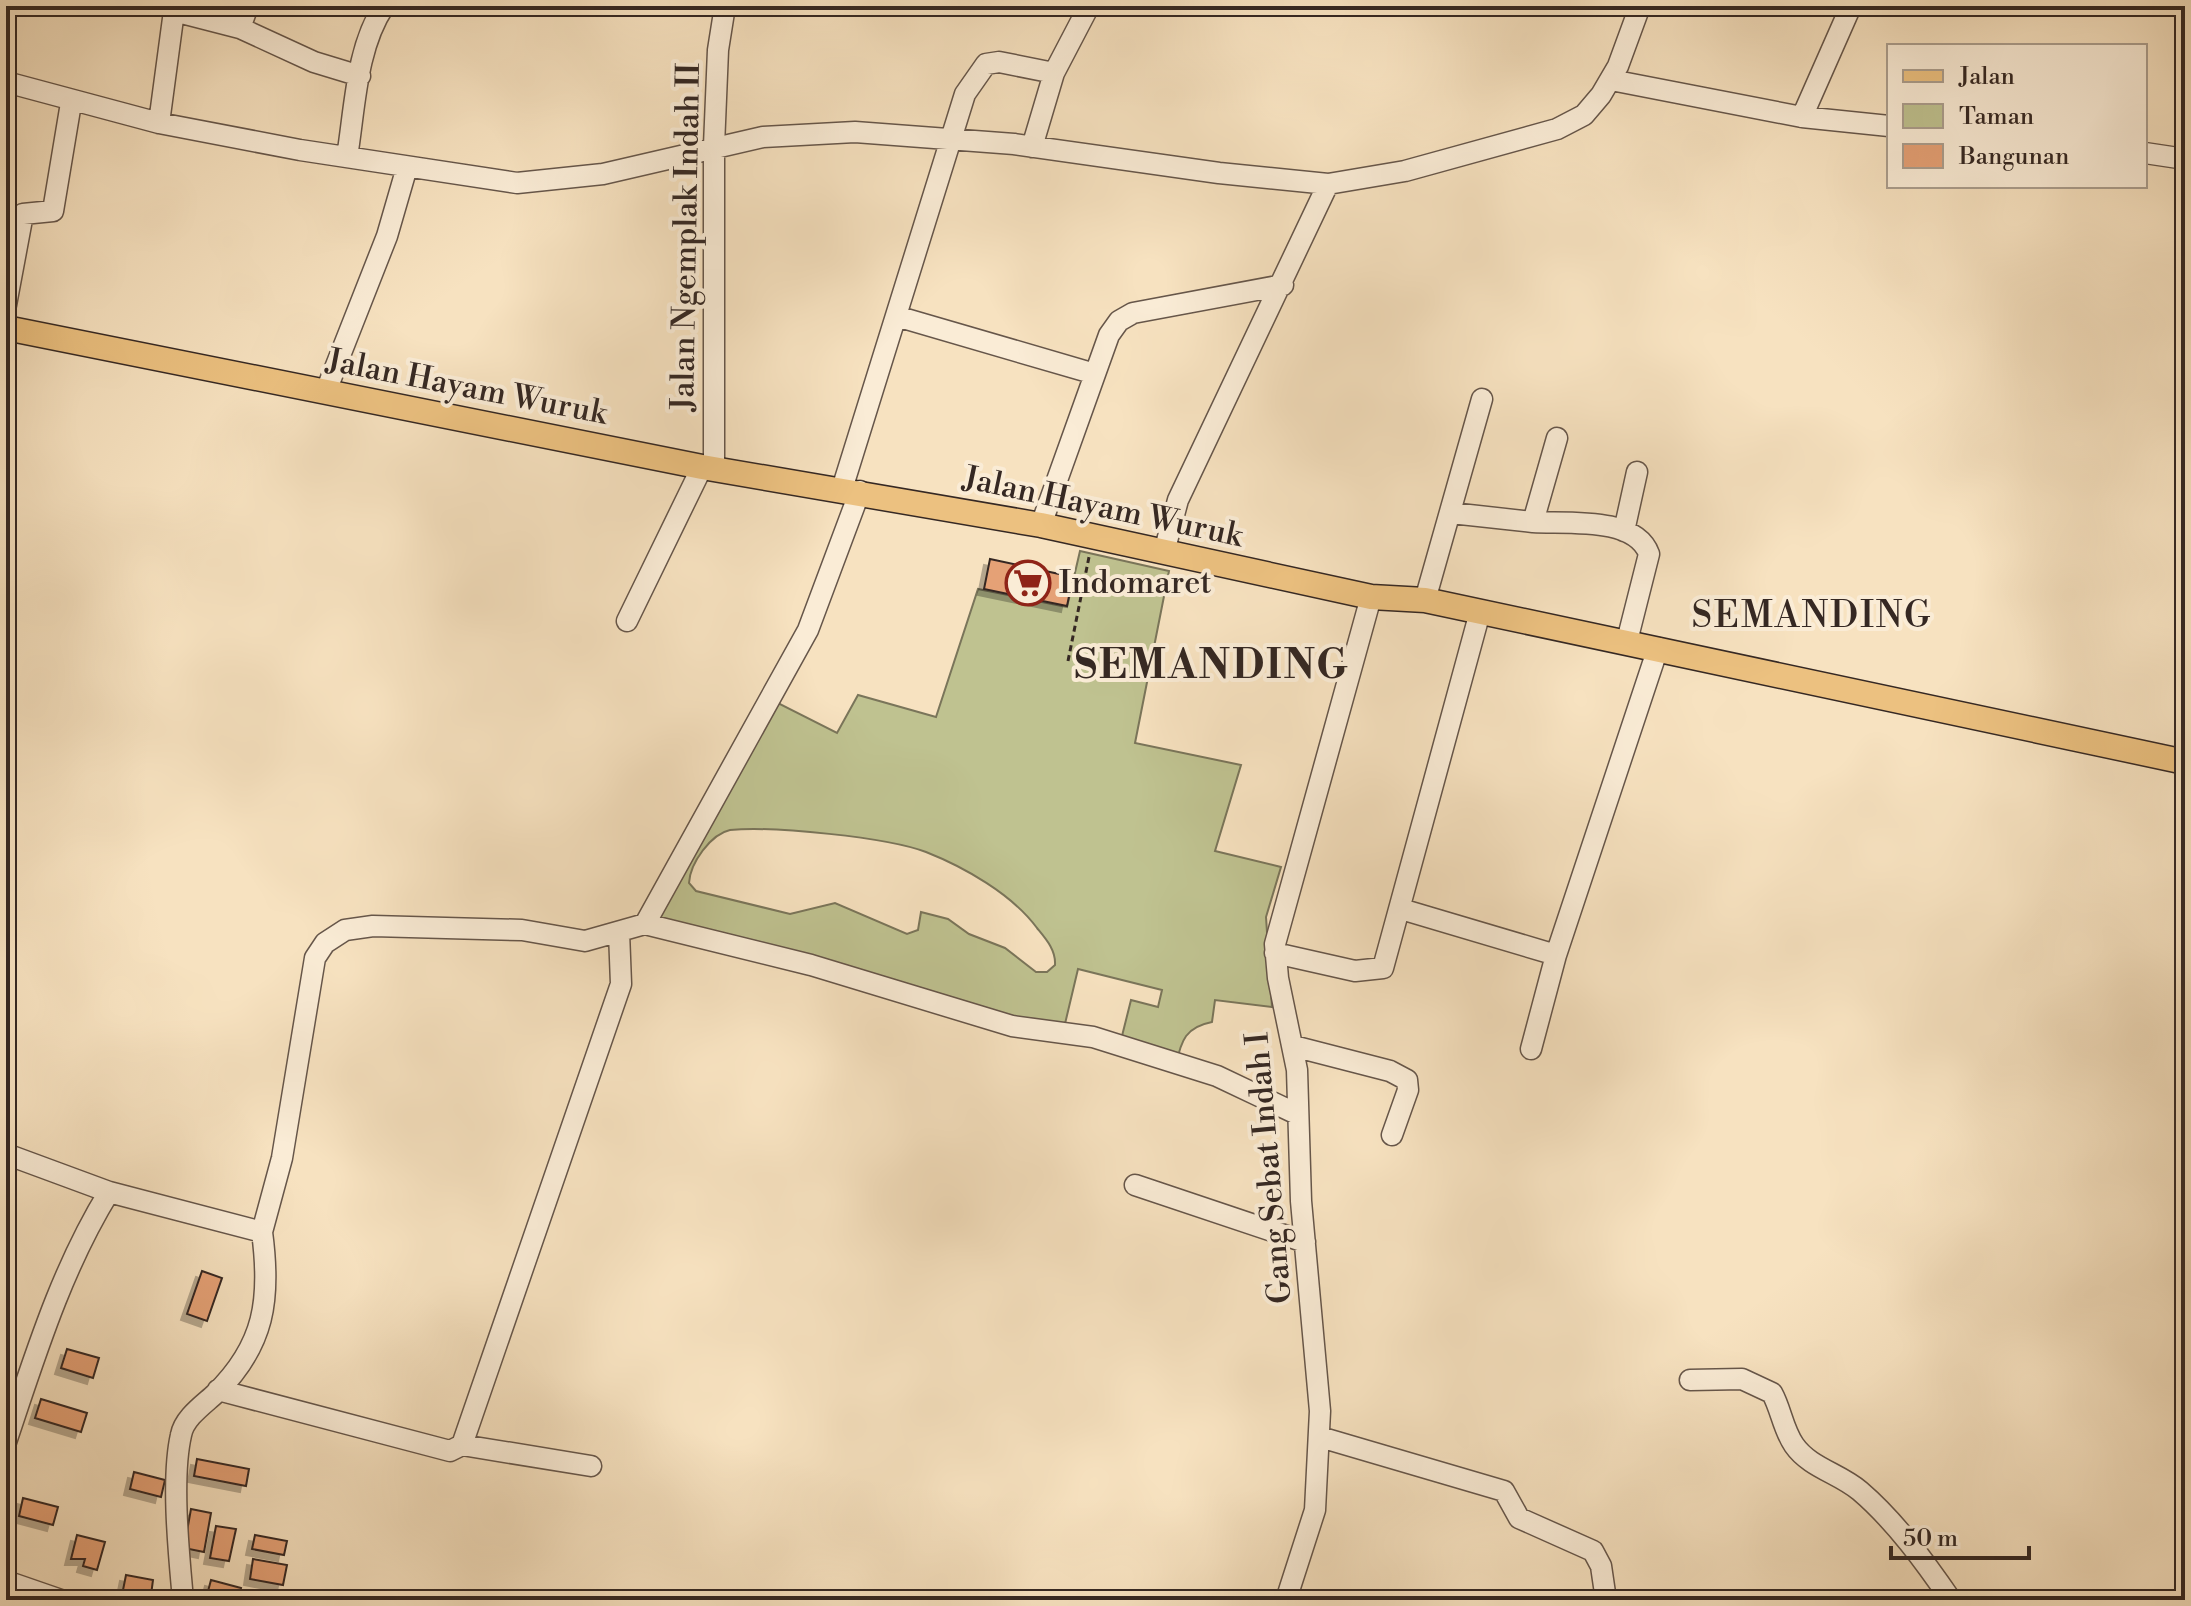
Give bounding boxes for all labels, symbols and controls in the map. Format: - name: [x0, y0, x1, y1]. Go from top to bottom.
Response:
- legend: [1887, 44, 2147, 188]
- text: Jalan: [1958, 62, 2015, 92]
- street label: Jalan Ngemplak Indah II: [663, 63, 709, 412]
- text: Taman: [1959, 102, 2034, 132]
- text: Bangunan: [1958, 142, 2069, 172]
- street label: Jalan Hayam Wuruk: [322, 340, 613, 434]
- street label: Jalan Hayam Wuruk: [959, 458, 1249, 557]
- supermarket icon: Indomaret: [1004, 559, 1052, 607]
- place label: Indomaret: [1059, 563, 1212, 603]
- district label: SEMANDING: [1691, 594, 1933, 639]
- district label: SEMANDING: [1074, 641, 1350, 691]
- street label: Gang Sebat Indah I: [1237, 1031, 1301, 1305]
- scale bar: [1891, 1510, 2029, 1560]
- text: 50 m: [1903, 1524, 1958, 1554]

